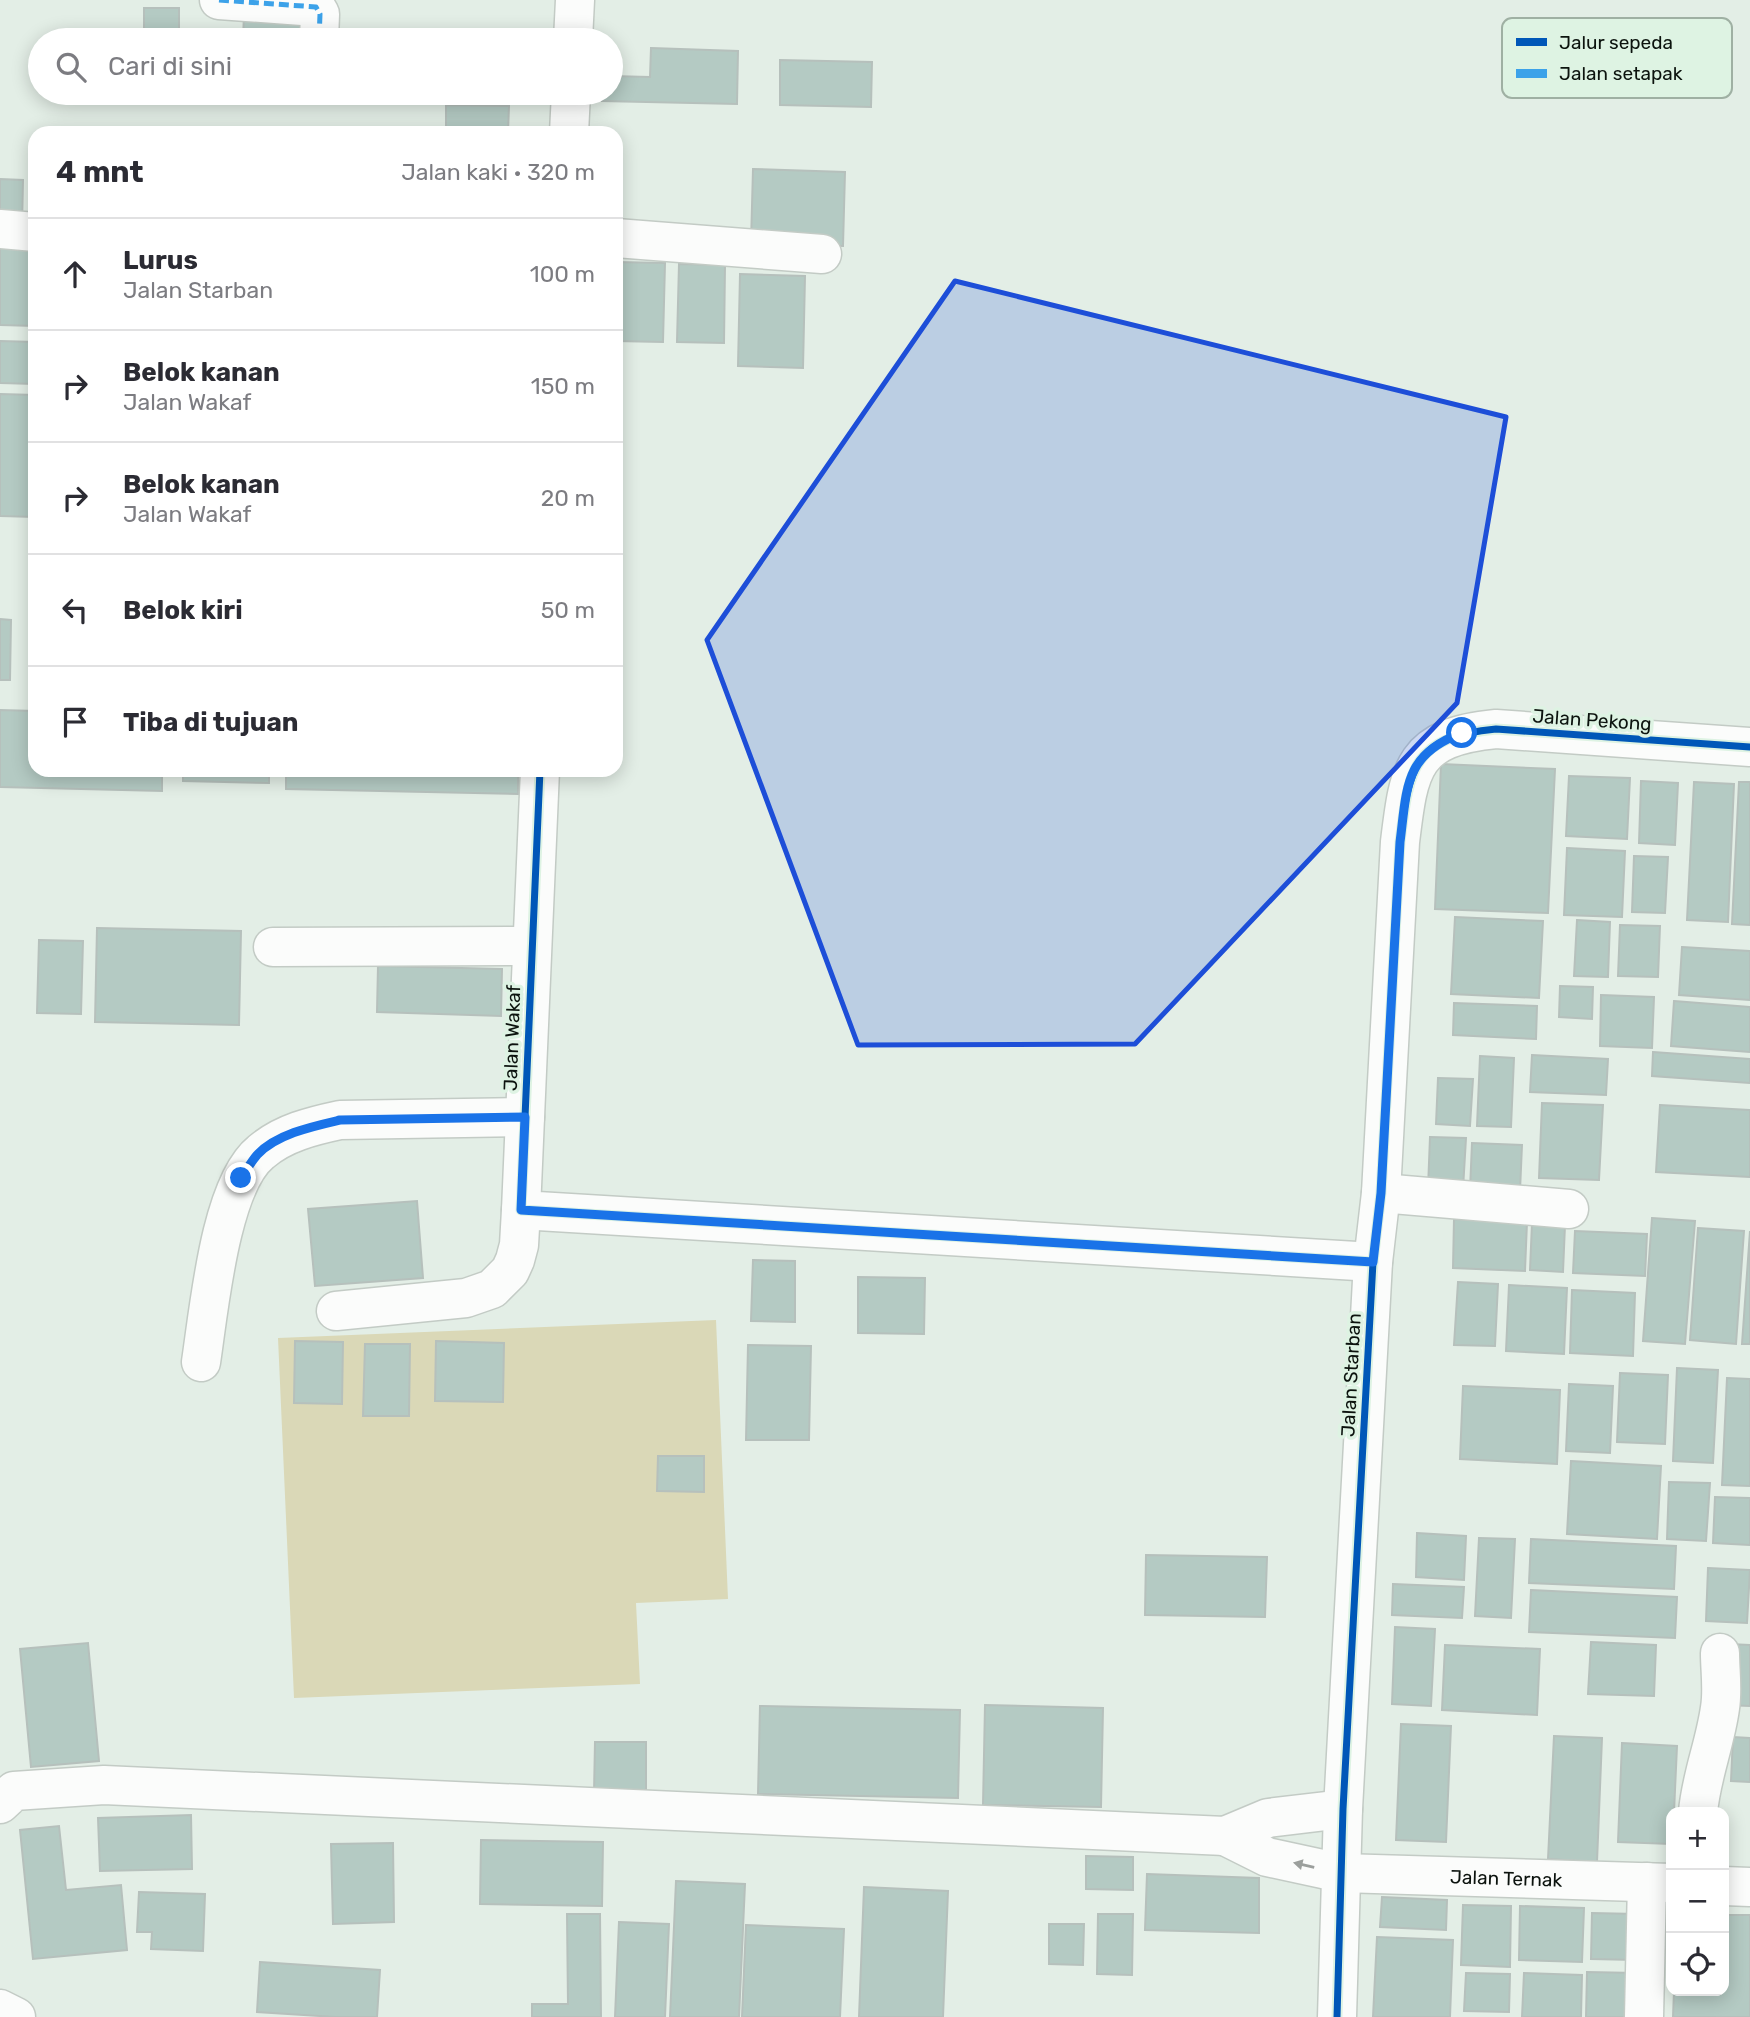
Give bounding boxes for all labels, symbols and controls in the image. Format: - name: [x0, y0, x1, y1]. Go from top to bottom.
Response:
- legend: [1502, 18, 1732, 98]
- search box: [28, 28, 623, 105]
- text: Jalur sepeda: [1559, 31, 1673, 54]
- icon: search: [52, 48, 90, 86]
- text: Cari di sini: [108, 51, 232, 82]
- text: Jalan setapak: [1559, 62, 1683, 85]
- text: 4 mnt: [56, 154, 144, 190]
- text: Jalan kaki · 320 m: [401, 158, 595, 186]
- text: Lurus: [123, 245, 198, 276]
- icon: ahead: [56, 255, 94, 293]
- text: 100 m: [530, 260, 595, 288]
- text: Jalan Starban: [123, 276, 273, 304]
- text: Belok kanan: [123, 357, 280, 388]
- icon: right: [56, 367, 94, 405]
- text: 150 m: [531, 372, 595, 400]
- text: Jalan Wakaf: [123, 388, 251, 416]
- text: Belok kanan: [123, 469, 280, 500]
- icon: right: [56, 479, 94, 517]
- text: 20 m: [541, 484, 595, 512]
- text: Jalan Wakaf: [123, 500, 251, 528]
- icon: left: [56, 591, 94, 629]
- text: Belok kiri: [123, 595, 243, 626]
- text: 50 m: [541, 596, 595, 624]
- icon: arrive: [56, 703, 94, 741]
- street label: Jalan Pekong: [1532, 704, 1652, 736]
- text: Tiba di tujuan: [123, 707, 298, 738]
- route start: [1446, 717, 1477, 748]
- street label: Jalan Wakaf: [499, 984, 525, 1091]
- route end: [225, 1162, 256, 1193]
- street label: Jalan Starban: [1336, 1312, 1366, 1438]
- map controls: [1666, 1807, 1729, 1996]
- button: +: [1666, 1807, 1729, 1870]
- one-way arrow: [1293, 1859, 1315, 1870]
- street label: Jalan Ternak: [1450, 1865, 1563, 1891]
- button: −: [1666, 1870, 1729, 1933]
- button: locate: [1666, 1933, 1729, 1996]

